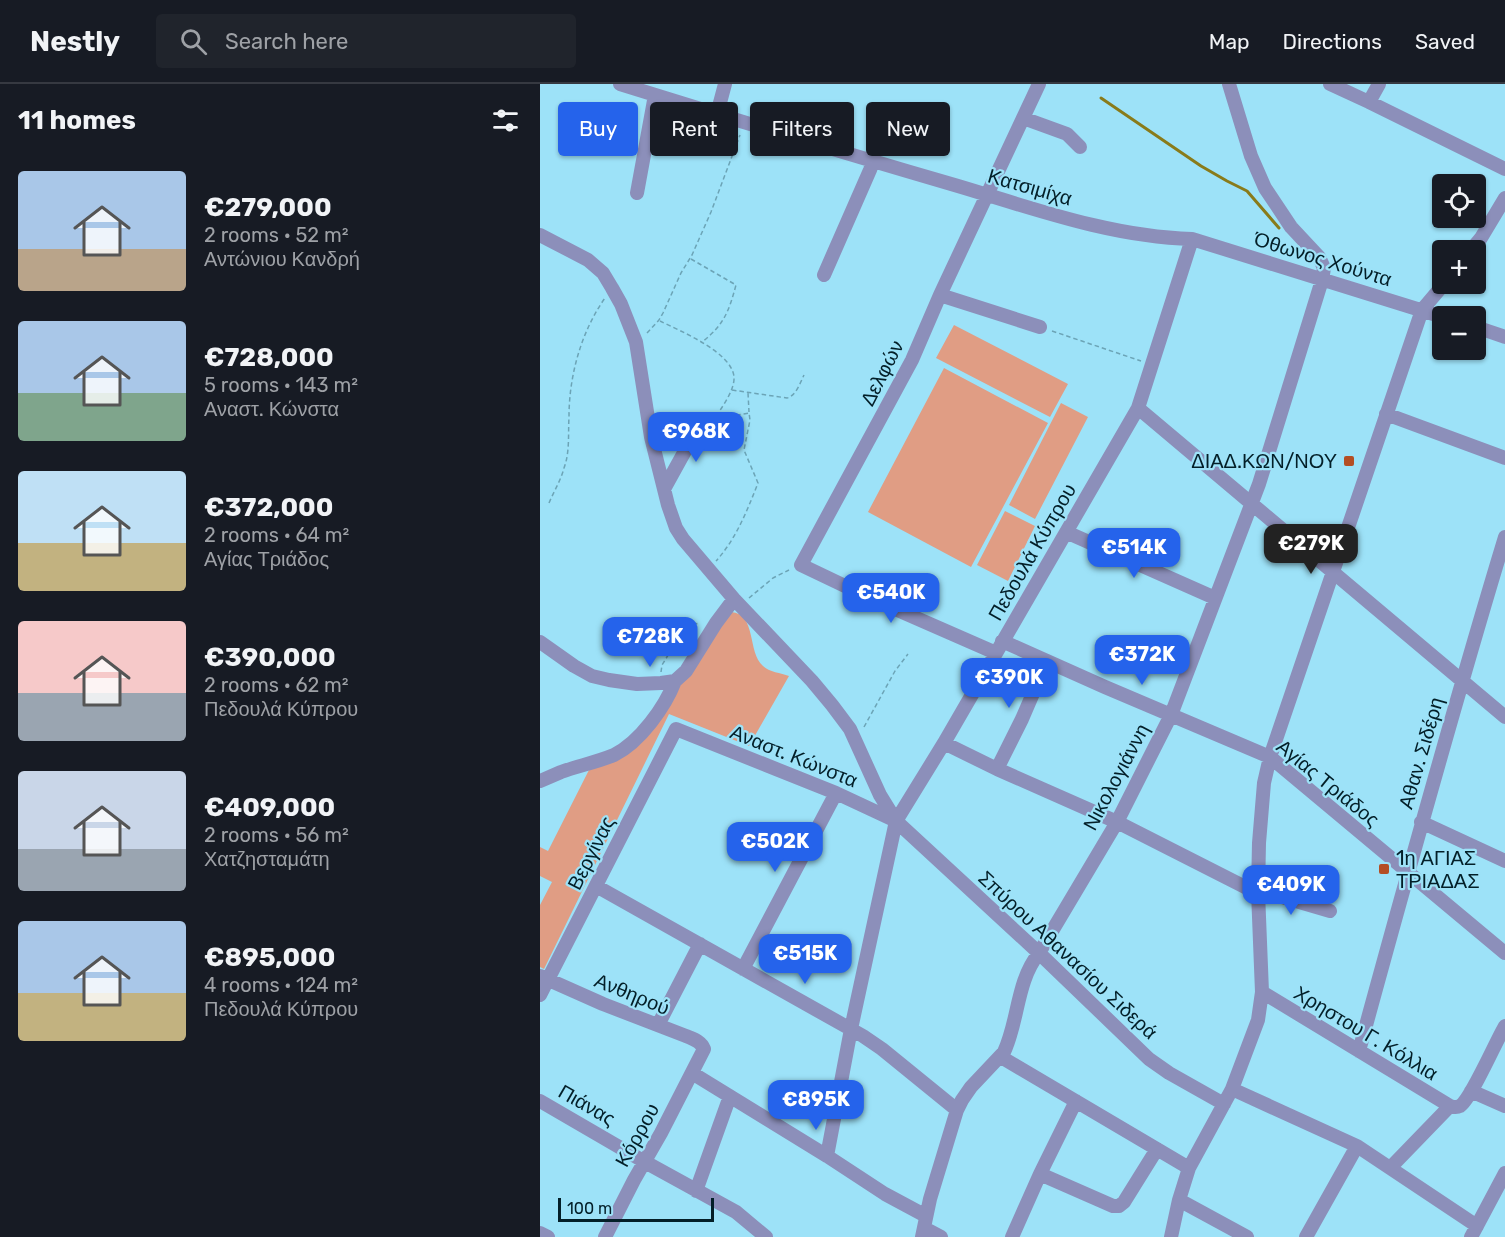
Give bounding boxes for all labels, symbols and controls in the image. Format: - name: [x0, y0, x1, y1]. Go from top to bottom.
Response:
- search box: [156, 14, 576, 68]
- text: Nestly: [30, 25, 120, 58]
- icon: search: [177, 25, 210, 58]
- text: Search here: [225, 28, 348, 55]
- text: Map: [1209, 29, 1250, 54]
- text: Directions: [1283, 29, 1382, 54]
- text: Saved: [1415, 29, 1475, 54]
- chip: Buy: [558, 102, 638, 156]
- chip: Rent: [650, 102, 738, 156]
- chip: Filters: [750, 102, 854, 156]
- chip: New: [866, 102, 950, 156]
- icon: filters: [489, 104, 522, 137]
- text: 11 homes: [18, 105, 136, 136]
- street label: Κατσιμίχα: [985, 164, 1075, 210]
- map controls: [1432, 174, 1486, 360]
- button: locate: [1432, 174, 1486, 228]
- text: €279,000: [204, 192, 332, 223]
- icon: home: [66, 195, 138, 267]
- text: 2 rooms · 52 m²: [204, 223, 349, 247]
- street label: Όθωνος Χούντα: [1250, 226, 1395, 291]
- button: +: [1432, 240, 1486, 294]
- text: Αντώνιου Κανδρή: [204, 247, 360, 271]
- button: −: [1432, 306, 1486, 360]
- street label: Δελφών: [855, 336, 909, 410]
- text: €728,000: [204, 342, 334, 373]
- icon: home: [66, 345, 138, 417]
- text: 5 rooms · 143 m²: [204, 373, 358, 397]
- text: Αναστ. Κώνστα: [204, 397, 339, 421]
- pin: €968K: [654, 412, 738, 463]
- text: €968K: [662, 419, 730, 443]
- place label: ΔΙΑΔ.ΚΩΝ/ΝΟΥ: [1191, 449, 1337, 473]
- marker: ΔΙΑΔ.ΚΩΝ/ΝΟΥ: [1342, 454, 1356, 468]
- street label: Πεδουλά Κύπρου: [983, 479, 1081, 625]
- text: €372,000: [204, 492, 333, 523]
- icon: home: [66, 495, 138, 567]
- text: 2 rooms · 64 m²: [204, 523, 349, 547]
- pin: €279K: [1269, 524, 1353, 575]
- pin: €514K: [1092, 528, 1176, 579]
- text: €279K: [1278, 531, 1344, 555]
- text: €514K: [1101, 535, 1167, 559]
- text: Αγίας Τριάδος: [204, 547, 329, 571]
- pin: €540K: [849, 573, 933, 624]
- text: €540K: [856, 580, 926, 604]
- pin: €728K: [608, 617, 692, 668]
- text: €728K: [617, 624, 683, 648]
- pin: €372K: [1100, 635, 1184, 686]
- text: €390,000: [204, 642, 336, 673]
- text: €372K: [1109, 642, 1175, 666]
- icon: home: [66, 645, 138, 717]
- pin: €390K: [967, 658, 1051, 709]
- text: €390K: [975, 665, 1043, 689]
- text: 2 rooms · 62 m²: [204, 673, 349, 697]
- street label: Αθαν. Σιδέρη: [1394, 694, 1448, 812]
- text: Πεδουλά Κύπρου: [204, 697, 358, 721]
- street label: Αναστ. Κώνστα: [727, 720, 861, 792]
- street label: Νικολογιάννη: [1078, 720, 1154, 834]
- street label: Αγίας Τριάδος: [1272, 734, 1384, 832]
- text: €409,000: [204, 792, 335, 823]
- icon: home: [66, 795, 138, 867]
- street label: Βεργίνας: [562, 812, 620, 894]
- pin: €502K: [733, 822, 817, 873]
- text: 2 rooms · 56 m²: [204, 823, 349, 847]
- text: €502K: [741, 829, 809, 853]
- place label: 1η ΑΓΙΑΣ ΤΡΙΑΔΑΣ: [1396, 846, 1480, 893]
- text: Χατζησταμάτη: [204, 847, 330, 871]
- marker: 1η ΑΓΙΑΣ ΤΡΙΑΔΑΣ: [1377, 862, 1391, 876]
- pin: €409K: [1249, 865, 1333, 916]
- street label: Σπύρου Αθανασίου Σιδερά: [974, 866, 1162, 1044]
- text: €409K: [1256, 872, 1326, 896]
- pin: €515K: [763, 934, 847, 985]
- text: €515K: [773, 941, 837, 965]
- text: €895,000: [204, 942, 335, 973]
- icon: home: [66, 945, 138, 1017]
- street label: Ανθηρού: [591, 968, 673, 1020]
- text: 4 rooms · 124 m²: [204, 973, 358, 997]
- street label: Χρηστου Γ. Κόλλια: [1290, 981, 1442, 1085]
- text: Πεδουλά Κύπρου: [204, 997, 358, 1021]
- street label: Πιάνας: [554, 1079, 620, 1131]
- pin: €895K: [774, 1080, 858, 1131]
- text: €895K: [782, 1087, 850, 1111]
- street label: Κόρρου: [610, 1099, 664, 1171]
- scale bar: [558, 1195, 714, 1222]
- text: 100 m: [567, 1199, 612, 1218]

